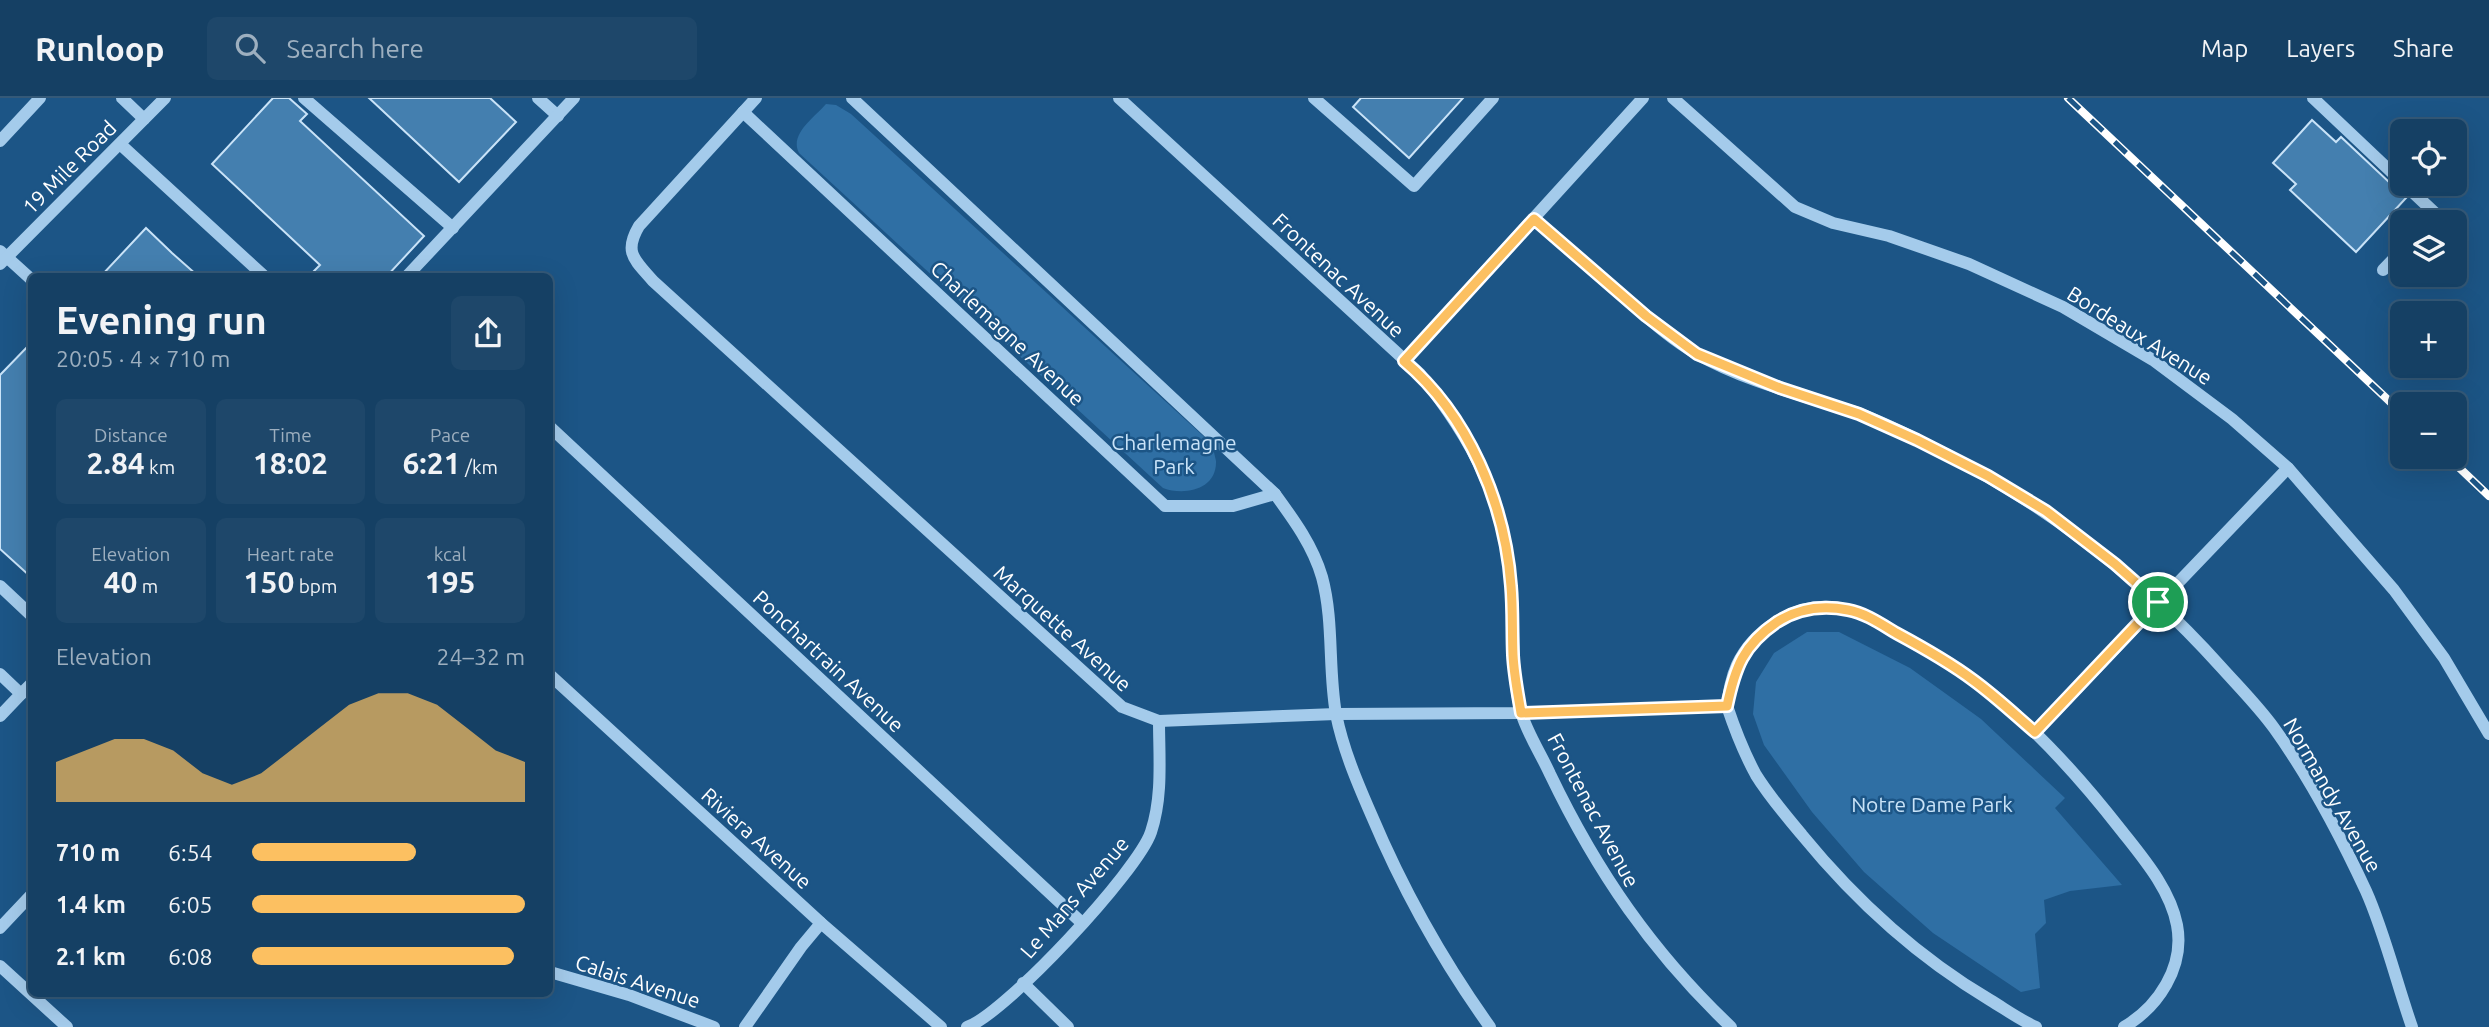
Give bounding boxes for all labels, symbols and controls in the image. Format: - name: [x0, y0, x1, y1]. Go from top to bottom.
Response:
- search box: [207, 17, 697, 80]
- icon: search: [231, 29, 269, 67]
- text: Runloop: [35, 30, 165, 67]
- text: Search here: [287, 34, 424, 63]
- text: Map: [2201, 35, 2248, 62]
- text: Layers: [2286, 35, 2355, 62]
- text: Share: [2393, 35, 2454, 62]
- street label: 19 Mile Road: [17, 115, 121, 219]
- map controls: [2390, 119, 2467, 469]
- button: locate: [2390, 119, 2467, 196]
- street label: Frontenac Avenue: [1268, 208, 1410, 342]
- button: layers: [2390, 210, 2467, 287]
- street label: Charlemagne Avenue: [926, 256, 1090, 410]
- street label: Bordeaux Avenue: [2063, 281, 2217, 389]
- button: share: [451, 296, 525, 370]
- text: Evening run: [56, 299, 267, 341]
- button: +: [2390, 301, 2467, 378]
- text: 20:05 · 4 × 710 m: [56, 346, 230, 371]
- button: −: [2390, 392, 2467, 469]
- text: Distance: [94, 424, 168, 446]
- text: Time: [269, 424, 312, 446]
- text: Pace: [430, 424, 470, 446]
- park label: Charlemagne Park: [1111, 430, 1237, 478]
- text: 2.84: [87, 446, 145, 480]
- text: 18:02: [253, 446, 328, 480]
- text: 6:21: [402, 446, 461, 480]
- text: km: [145, 456, 175, 478]
- text: /km: [461, 456, 498, 478]
- text: Elevation: [91, 543, 170, 565]
- text: Heart rate: [247, 543, 334, 565]
- text: kcal: [434, 543, 467, 565]
- street label: Marquette Avenue: [989, 560, 1137, 696]
- text: 40: [104, 565, 137, 599]
- text: 150: [244, 565, 294, 599]
- text: 195: [425, 565, 476, 599]
- pin: [2128, 572, 2188, 632]
- text: m: [137, 575, 158, 597]
- text: bpm: [294, 575, 337, 597]
- icon: arrive: [2139, 583, 2177, 621]
- street label: Ponchartrain Avenue: [749, 585, 909, 737]
- text: Elevation: [56, 644, 152, 669]
- text: 24–32 m: [437, 644, 525, 669]
- street label: Normandy Avenue: [2279, 714, 2387, 876]
- street label: Frontenac Avenue: [1543, 729, 1645, 891]
- street label: Riviera Avenue: [697, 782, 817, 894]
- park label: Notre Dame Park: [1851, 792, 2013, 816]
- street label: Le Mans Avenue: [1015, 831, 1133, 963]
- text: 710 m: [56, 840, 120, 865]
- text: 6:54: [168, 840, 213, 865]
- text: 1.4 km: [56, 892, 126, 917]
- text: 6:05: [168, 892, 213, 917]
- text: 2.1 km: [56, 944, 126, 969]
- text: 6:08: [168, 944, 213, 969]
- street label: Calais Avenue: [573, 950, 703, 1012]

